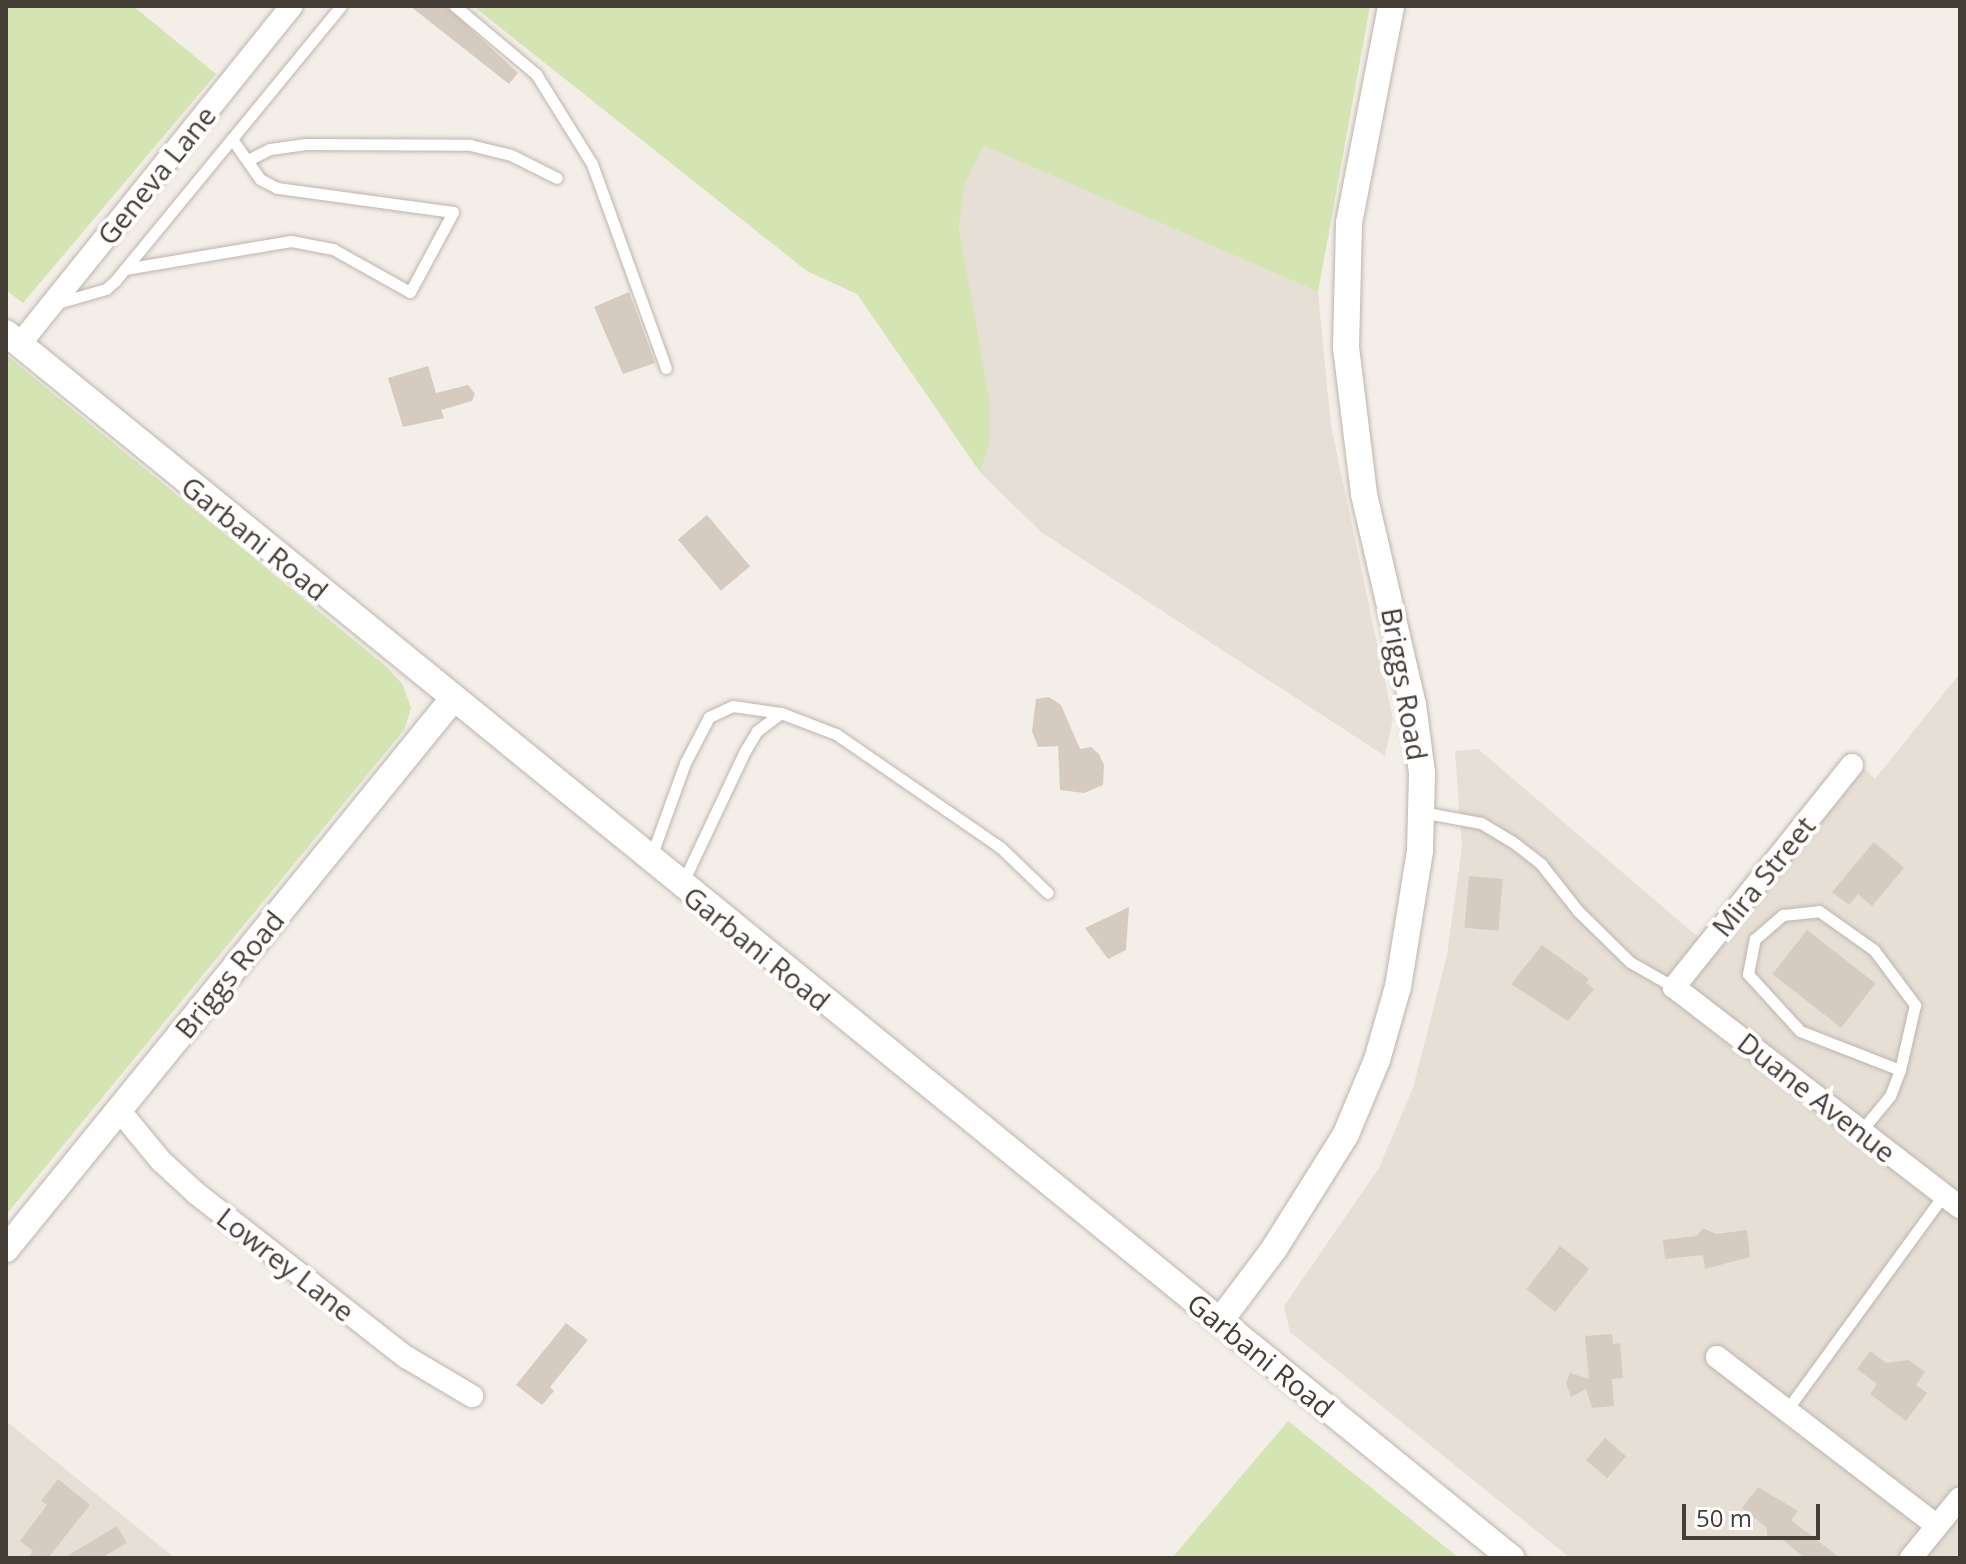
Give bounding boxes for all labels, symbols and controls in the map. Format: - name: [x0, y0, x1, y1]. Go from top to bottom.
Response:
- street label: Geneva Lane: [90, 99, 222, 251]
- street label: Garbani Road: [175, 469, 335, 607]
- street label: Briggs Road: [1375, 605, 1435, 763]
- street label: Mira Street: [1704, 809, 1822, 943]
- street label: Garbani Road: [677, 879, 837, 1017]
- street label: Briggs Road: [167, 903, 291, 1045]
- street label: Duane Avenue: [1732, 1025, 1902, 1169]
- street label: Lowrey Lane: [211, 1200, 361, 1328]
- street label: Garbani Road: [1181, 1286, 1341, 1424]
- scale bar: [1686, 1488, 1824, 1538]
- text: 50 m: [1696, 1501, 1752, 1534]

